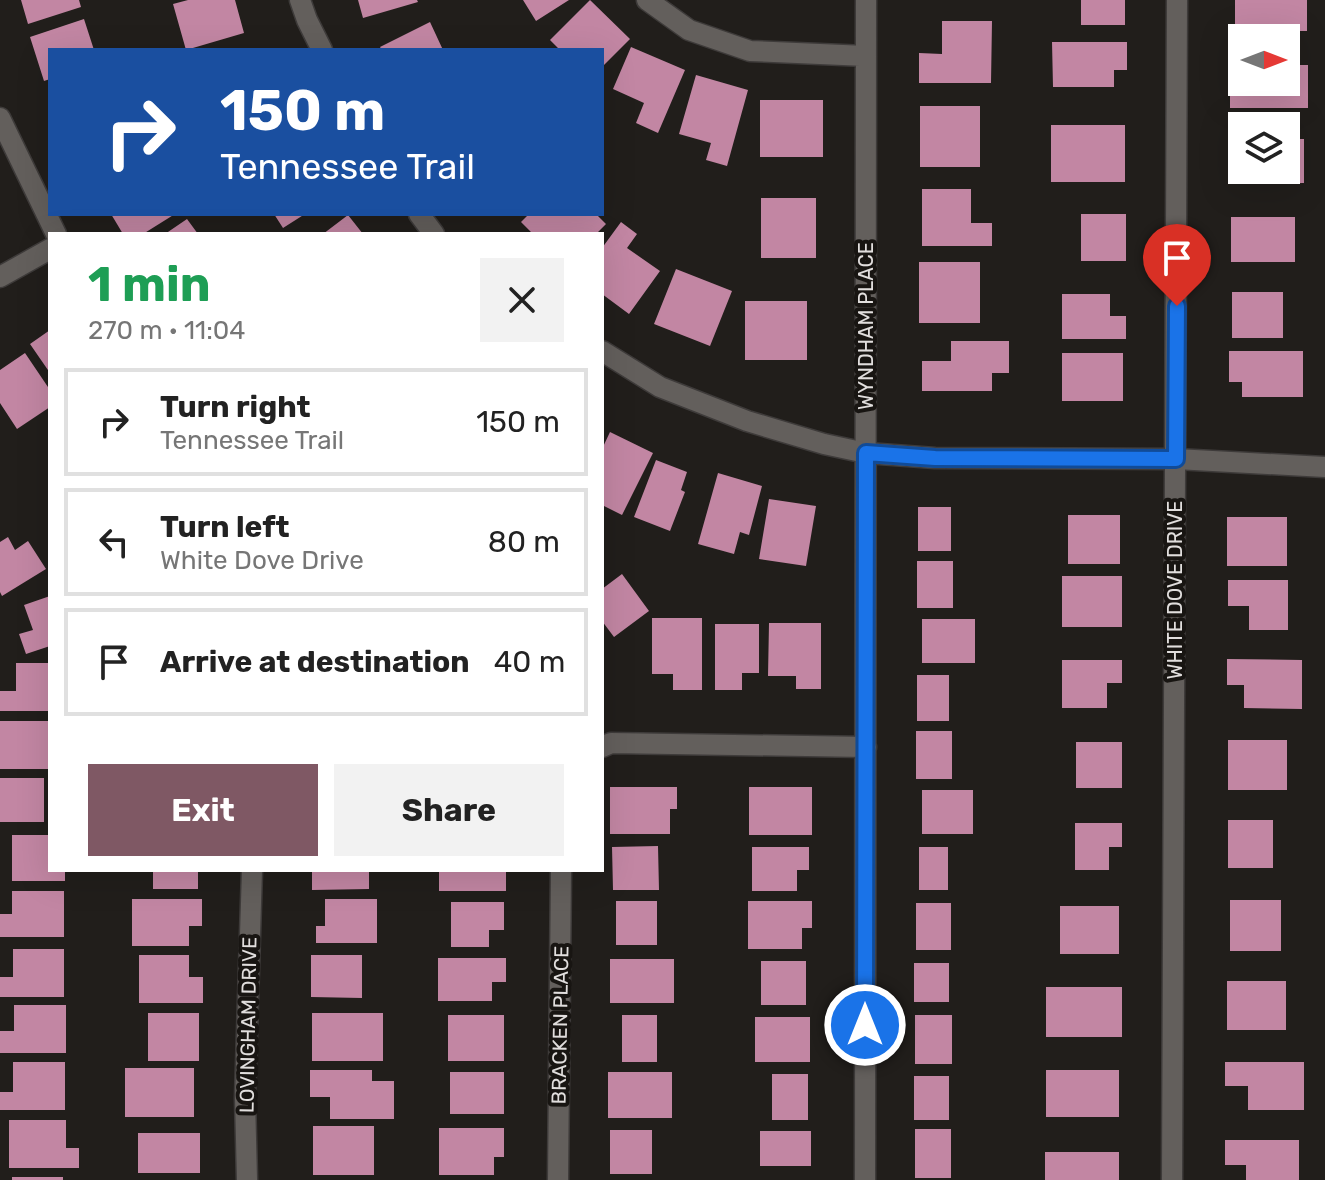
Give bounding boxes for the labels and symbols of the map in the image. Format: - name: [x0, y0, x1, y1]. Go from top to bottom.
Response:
- north arrow: [1228, 24, 1300, 96]
- pin: [1143, 224, 1211, 306]
- street label: WYNDHAM PLACE: [854, 242, 878, 410]
- street label: WHITE DOVE DRIVE: [1163, 501, 1187, 679]
- street label: LOVINGHAM DRIVE: [234, 937, 262, 1113]
- street label: BRACKEN PLACE: [547, 946, 573, 1104]
- position arrow: [823, 983, 907, 1067]

